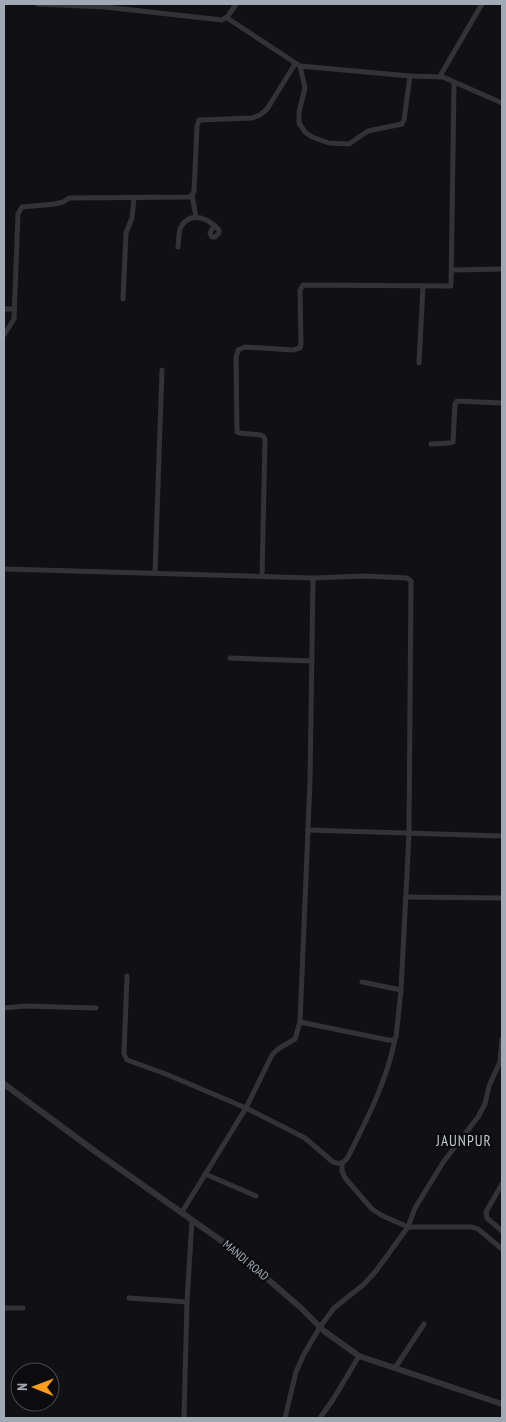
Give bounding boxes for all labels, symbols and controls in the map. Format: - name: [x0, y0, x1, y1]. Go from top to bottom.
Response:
- district label: JAUNPUR: [435, 1131, 492, 1150]
- street label: MANDI ROAD: [220, 1237, 272, 1283]
- north arrow: [10, 1362, 60, 1412]
- text: N: [13, 1383, 31, 1391]

